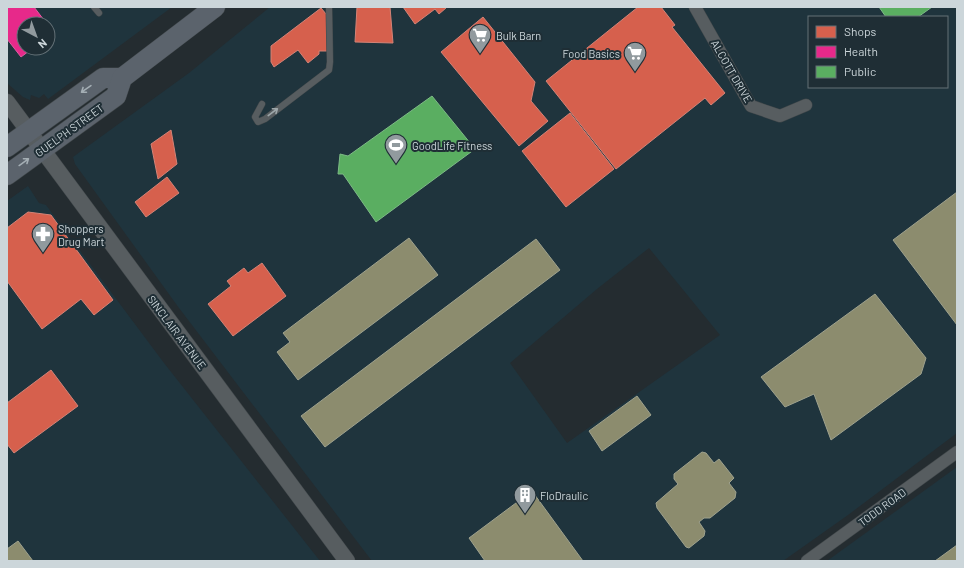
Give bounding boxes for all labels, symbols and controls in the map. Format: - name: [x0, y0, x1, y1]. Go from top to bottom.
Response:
- north arrow: [16, 16, 56, 56]
- legend: [808, 16, 948, 88]
- supermarket icon: Bulk Barn: [467, 22, 493, 55]
- text: Shops: [844, 24, 877, 38]
- place label: Bulk Barn: [496, 29, 541, 42]
- text: N: [36, 37, 50, 51]
- street label: ALCOTT DRIVE: [709, 37, 755, 105]
- supermarket icon: Food Basics: [622, 40, 648, 73]
- text: Health: [844, 44, 878, 58]
- place label: Food Basics: [562, 47, 620, 60]
- text: Public: [844, 64, 876, 78]
- one-way arrow: [81, 85, 92, 93]
- street label: GUELPH STREET: [32, 101, 106, 159]
- one-way arrow: [268, 108, 279, 117]
- sports icon: GoodLife Fitness: [383, 132, 409, 165]
- place label: GoodLife Fitness: [412, 139, 492, 152]
- one-way arrow: [19, 158, 30, 166]
- pharmacy icon: Shoppers Drug Mart: [30, 221, 56, 254]
- place label: Shoppers Drug Mart: [58, 222, 104, 248]
- street label: SINCLAIR AVENUE: [145, 293, 209, 372]
- building icon: FloDraulic: [512, 482, 538, 515]
- street label: TODD ROAD: [856, 485, 908, 529]
- place label: FloDraulic: [540, 489, 588, 502]

